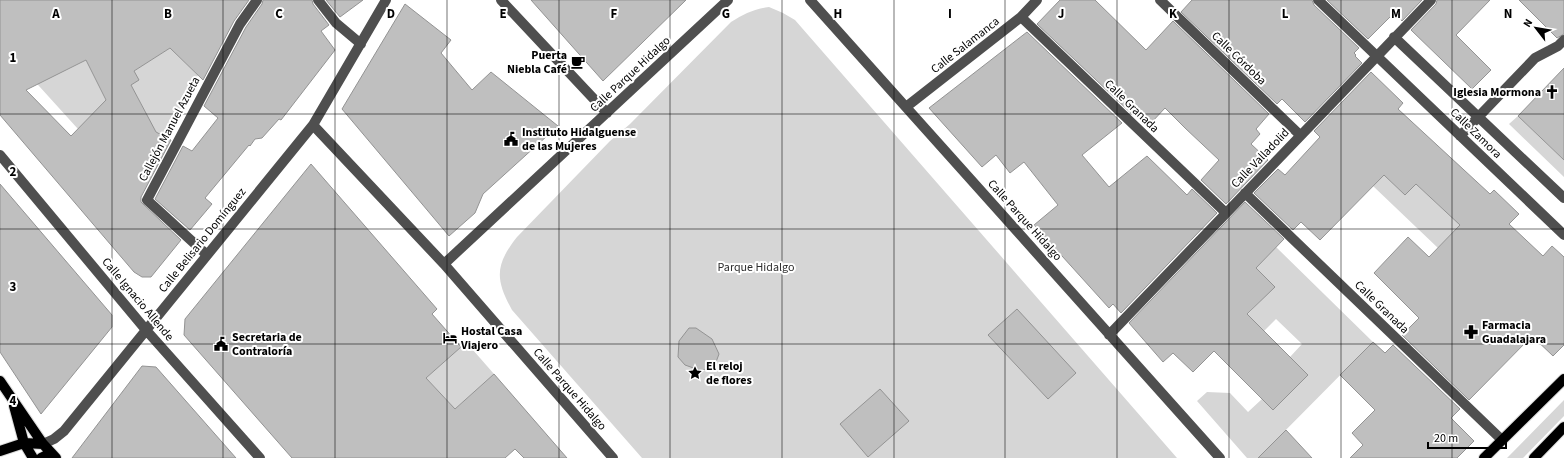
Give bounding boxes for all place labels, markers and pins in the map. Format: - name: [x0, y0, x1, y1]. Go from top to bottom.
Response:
- place label: Puerta Niebla Café: [507, 47, 567, 78]
- cafe icon: Puerta Niebla Café: [570, 54, 586, 70]
- place label: Iglesia Mormona: [1453, 84, 1541, 101]
- church icon: Iglesia Mormona: [1544, 84, 1560, 100]
- place label: Instituto Hidalguense de las Mujeres: [522, 124, 636, 155]
- public building icon: Instituto Hidalguense de las Mujeres: [503, 131, 519, 147]
- place label: Farmacia Guadalajara: [1482, 317, 1546, 348]
- place label: Hostal Casa Viajero: [460, 323, 522, 354]
- pharmacy icon: Farmacia Guadalajara: [1463, 324, 1479, 340]
- place label: Secretaria de Contraloría: [232, 329, 302, 360]
- hotel icon: Hostal Casa Viajero: [442, 330, 458, 346]
- public building icon: Secretaria de Contraloría: [213, 336, 229, 352]
- place label: El reloj de flores: [706, 358, 752, 389]
- place icon: El reloj de flores: [687, 365, 703, 381]

